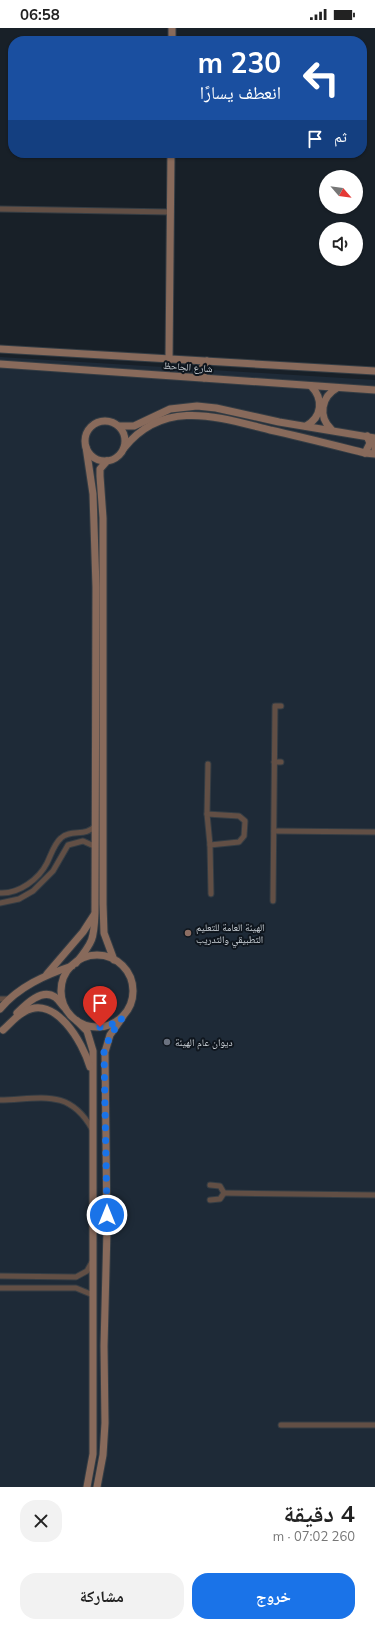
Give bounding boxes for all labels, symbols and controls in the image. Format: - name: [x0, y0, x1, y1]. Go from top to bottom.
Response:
- text: 06:58: [20, 5, 60, 24]
- text: 230 m: [198, 45, 281, 80]
- icon: left: [295, 52, 347, 104]
- text: انعطف يسارًا: [200, 81, 281, 104]
- text: ثم: [334, 127, 347, 146]
- icon: arrive: [304, 128, 326, 150]
- north arrow: [319, 170, 363, 214]
- map controls: [319, 170, 363, 266]
- button: sound: [319, 222, 363, 266]
- street label: شارع الجاحظ: [163, 359, 214, 375]
- place label: الهيئة العامة للتعليم التطبيقي والتدريب: [196, 921, 264, 947]
- marker: الهيئة العامة للتعليم التطبيقي والتدريب: [183, 928, 193, 938]
- pin: [83, 986, 117, 1027]
- icon: arrive: [89, 992, 111, 1014]
- place label: ديوان عام الهيئة: [175, 1036, 233, 1050]
- marker: ديوان عام الهيئة: [162, 1037, 172, 1047]
- position arrow: [86, 1194, 128, 1236]
- text: 4 دقيقة: [284, 1498, 355, 1528]
- button: close: [20, 1500, 62, 1542]
- text: 260 m · 07:02: [273, 1528, 355, 1544]
- button: مشاركة: [20, 1573, 184, 1619]
- button: خروج: [192, 1573, 355, 1619]

